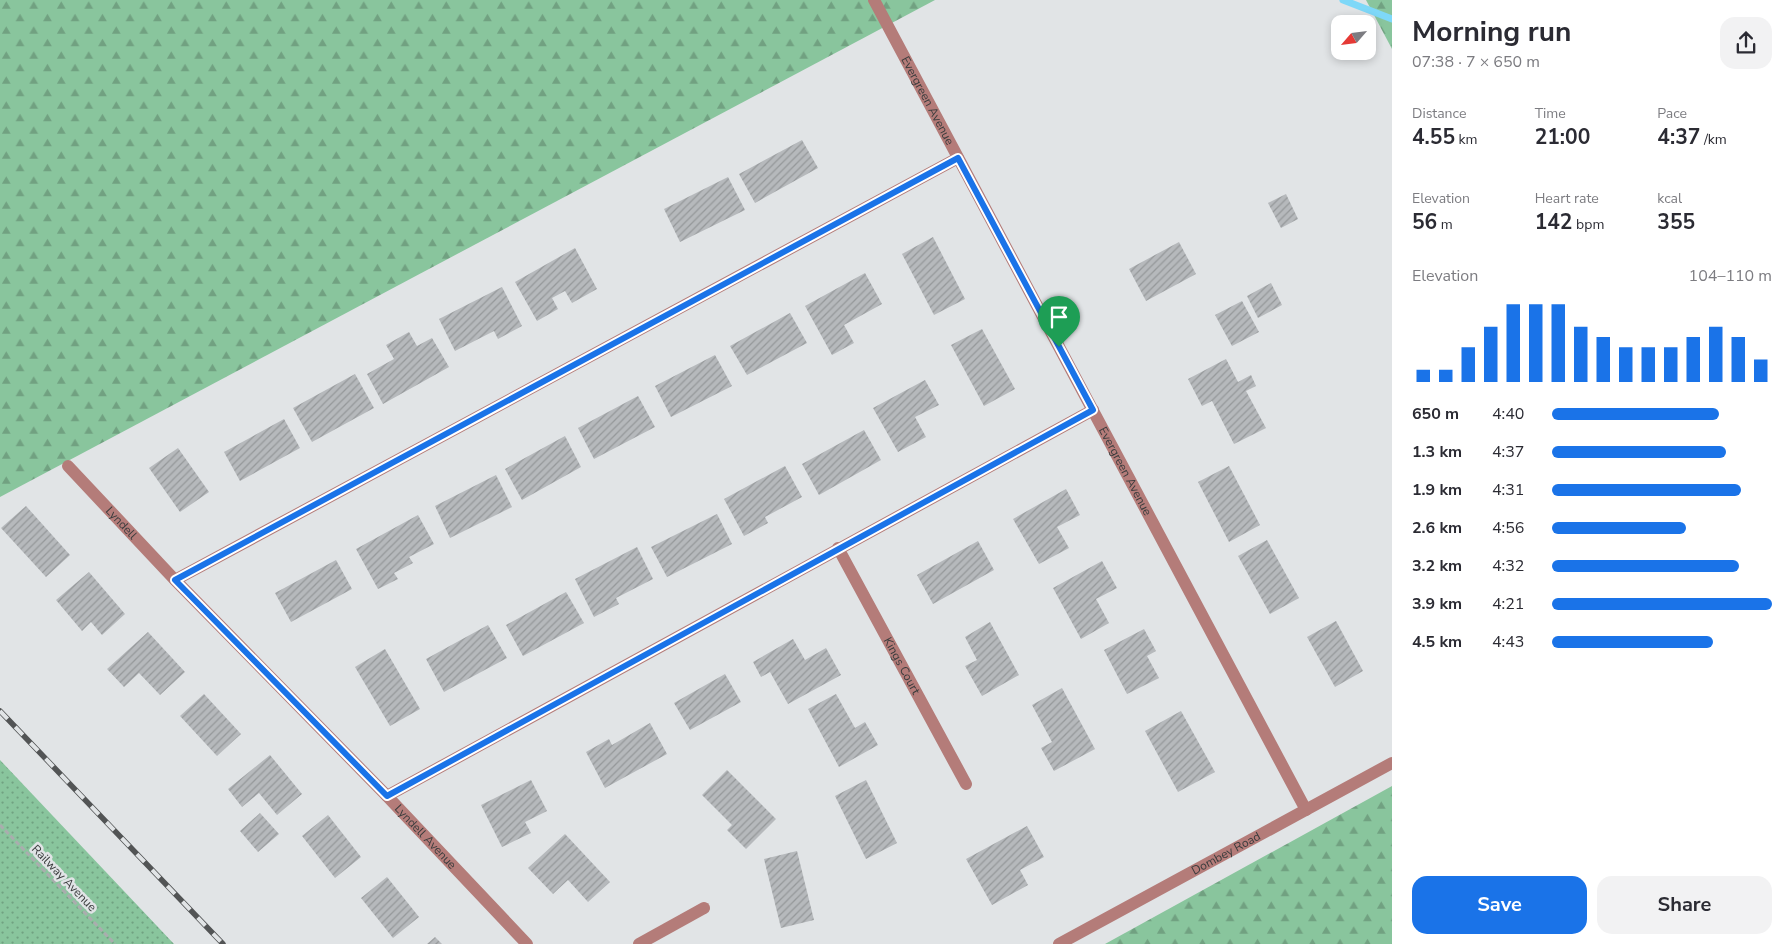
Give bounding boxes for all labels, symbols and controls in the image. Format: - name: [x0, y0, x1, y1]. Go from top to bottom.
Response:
- text: Morning run: [1412, 13, 1571, 51]
- north arrow: [1331, 15, 1376, 60]
- map controls: [1331, 15, 1376, 60]
- button: share: [1720, 17, 1772, 69]
- text: 07:38 · 7 × 650 m: [1412, 51, 1540, 73]
- street label: Evergreen Avenue: [897, 53, 958, 148]
- text: Distance: [1412, 104, 1466, 123]
- text: Time: [1535, 104, 1566, 123]
- text: Pace: [1657, 104, 1687, 123]
- text: 4.55: [1412, 123, 1455, 151]
- text: 21:00: [1535, 123, 1590, 151]
- text: 4:37: [1657, 123, 1700, 151]
- text: km: [1455, 130, 1478, 149]
- text: /km: [1700, 130, 1727, 149]
- text: Elevation: [1412, 189, 1470, 208]
- text: Heart rate: [1535, 189, 1599, 208]
- text: kcal: [1657, 189, 1682, 208]
- text: 56: [1412, 208, 1437, 236]
- text: 142: [1535, 208, 1572, 236]
- text: 355: [1657, 208, 1695, 236]
- text: m: [1437, 215, 1453, 234]
- text: bpm: [1572, 215, 1604, 234]
- text: Elevation: [1412, 265, 1478, 287]
- text: 104–110 m: [1689, 265, 1772, 287]
- pin: [1038, 296, 1080, 347]
- icon: arrive: [1045, 303, 1073, 331]
- text: 650 m: [1412, 403, 1459, 425]
- text: 4:40: [1492, 403, 1524, 425]
- street label: Evergreen Avenue: [1095, 424, 1156, 518]
- text: 1.3 km: [1412, 441, 1462, 463]
- text: 4:37: [1492, 441, 1524, 463]
- text: 1.9 km: [1412, 479, 1462, 501]
- text: 4:31: [1492, 479, 1524, 501]
- street label: Lyndell: [102, 503, 141, 543]
- text: 2.6 km: [1412, 517, 1462, 539]
- text: 4:56: [1492, 517, 1524, 539]
- text: 3.2 km: [1412, 555, 1462, 577]
- text: 4:32: [1492, 555, 1524, 577]
- text: 3.9 km: [1412, 593, 1462, 615]
- text: 4:21: [1492, 593, 1524, 615]
- text: 4.5 km: [1412, 631, 1462, 653]
- text: 4:43: [1492, 631, 1524, 653]
- street label: Kings Court: [880, 634, 924, 698]
- street label: Lyndell Avenue: [391, 801, 460, 873]
- street label: Dombey Road: [1189, 828, 1263, 879]
- street label: Railway Avenue: [28, 841, 100, 915]
- button: Save: [1412, 876, 1587, 934]
- button: Share: [1597, 876, 1772, 934]

